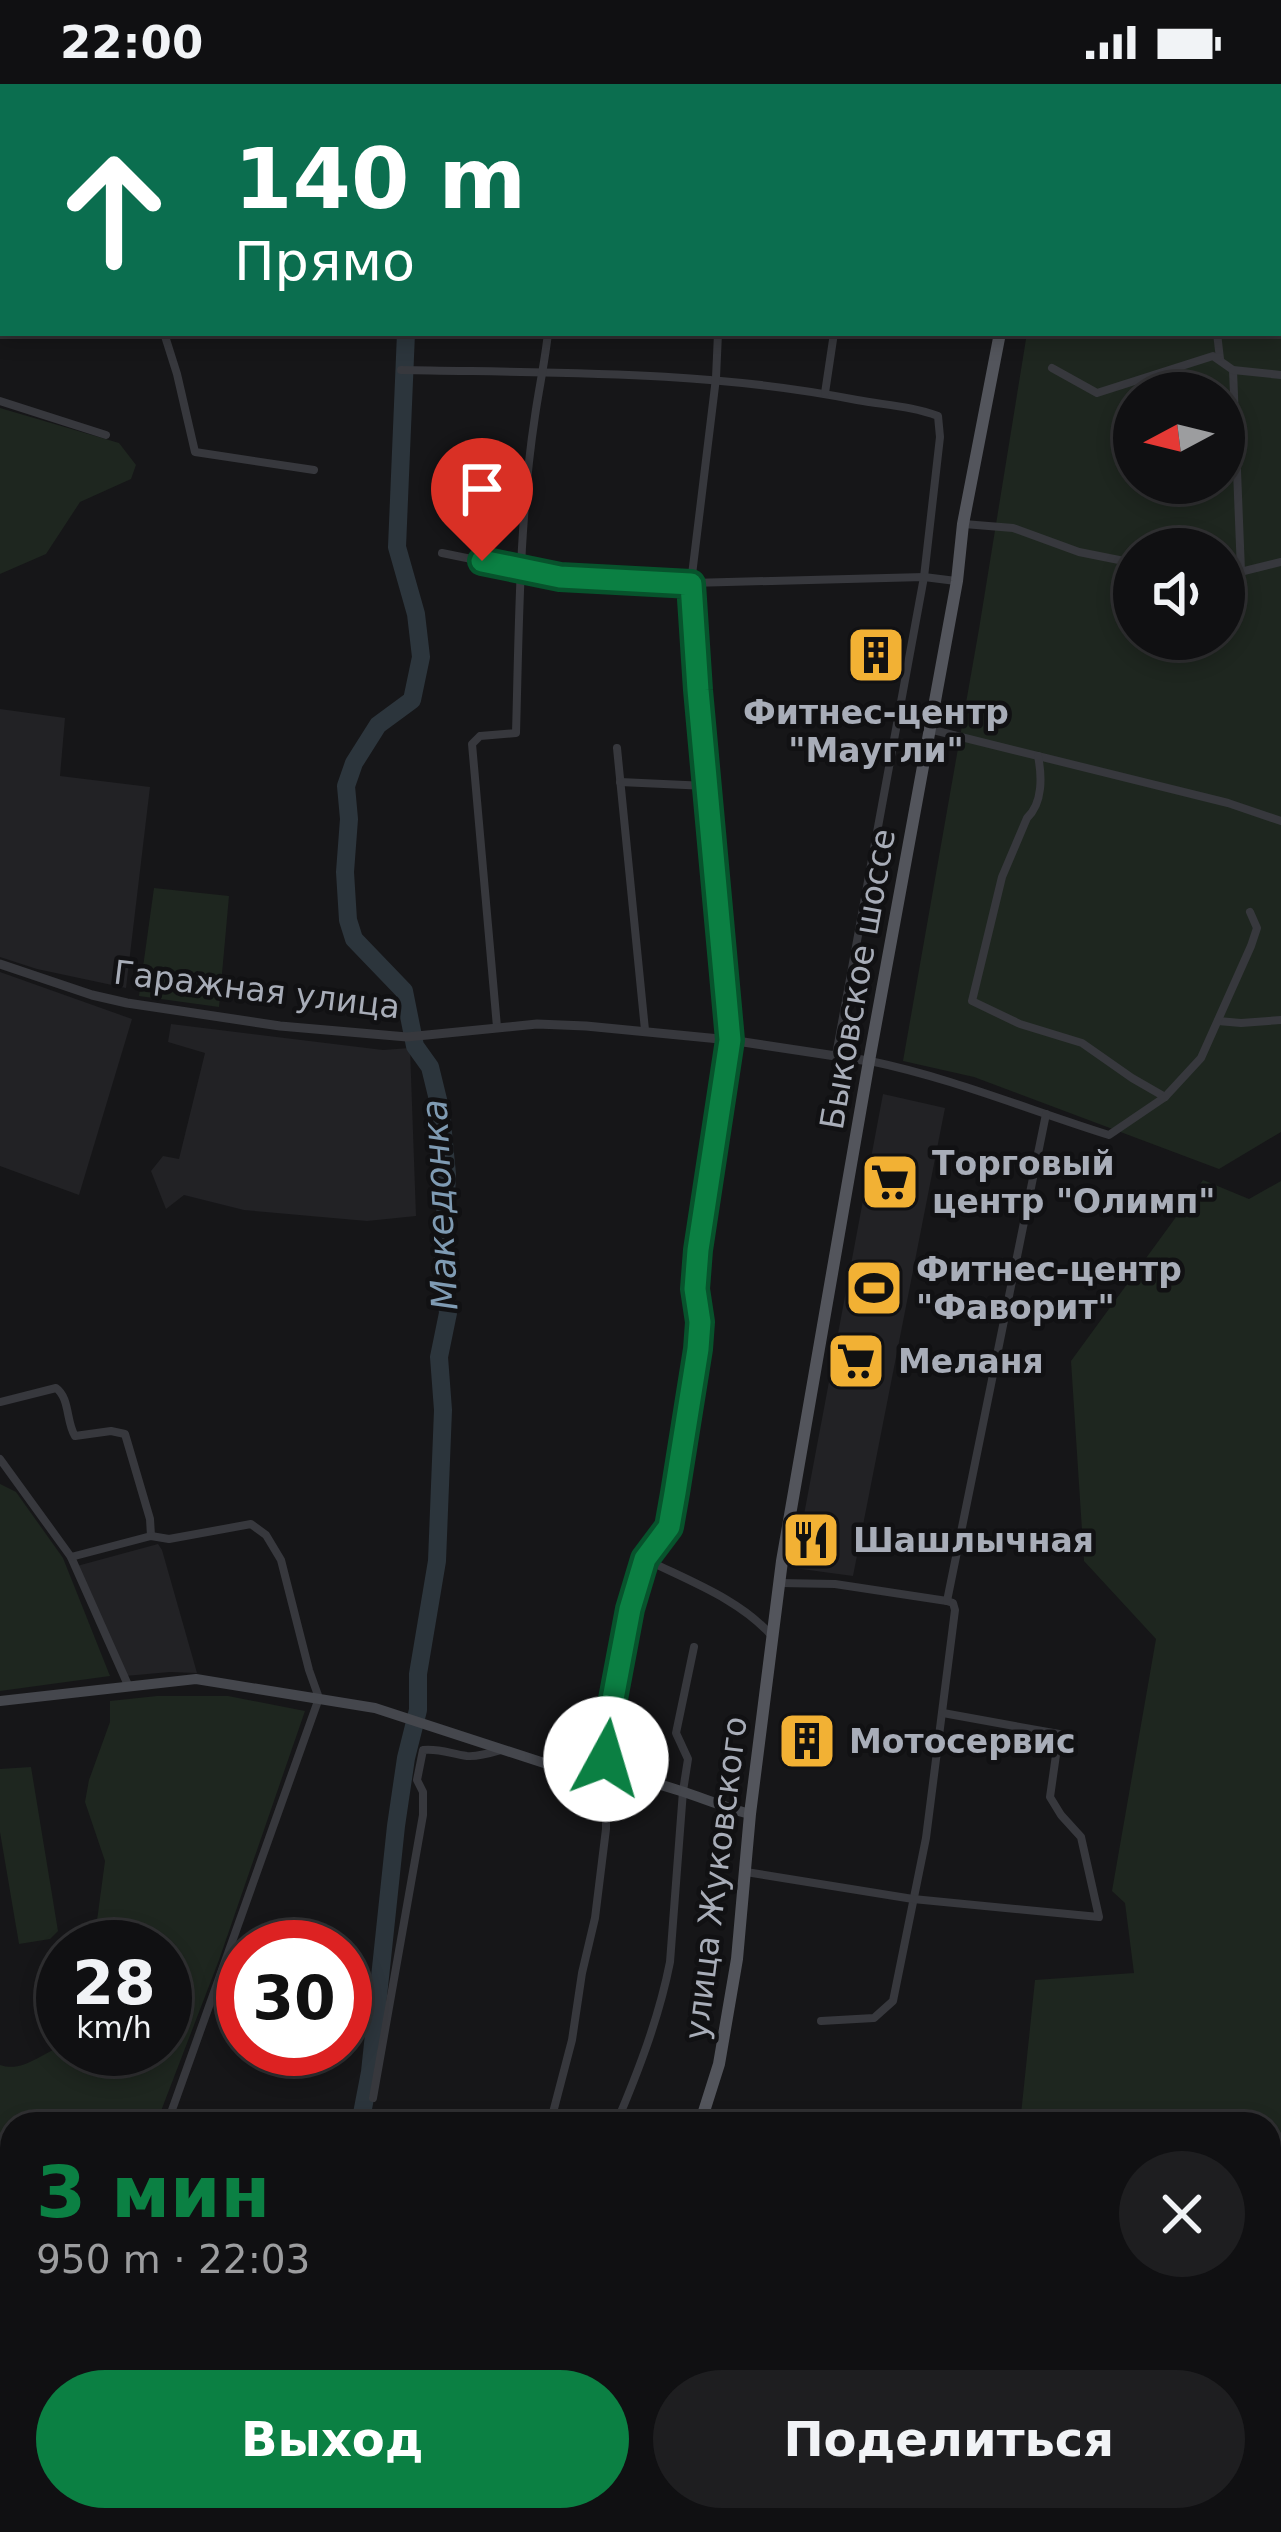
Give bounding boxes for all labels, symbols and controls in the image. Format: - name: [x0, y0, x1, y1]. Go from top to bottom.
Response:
- text: 22:00: [60, 16, 203, 69]
- text: 140 m: [234, 130, 526, 228]
- icon: ahead: [36, 132, 192, 288]
- text: Прямо: [234, 230, 415, 293]
- north arrow: [1113, 372, 1245, 504]
- map controls: [1113, 372, 1245, 660]
- pin: [431, 438, 533, 561]
- icon: arrive: [449, 456, 515, 522]
- button: sound: [1113, 528, 1245, 660]
- building icon: Фитнес-центр "Маугли": [845, 624, 907, 686]
- place label: Фитнес-центр "Маугли": [743, 693, 1009, 770]
- street label: Быковское шоссе: [812, 826, 903, 1132]
- street label: Гаражная улица: [112, 953, 402, 1026]
- water label: Македонка: [413, 1098, 466, 1312]
- place label: Торговый центр "Олимп": [932, 1144, 1215, 1221]
- supermarket icon: Торговый центр "Олимп": [859, 1151, 921, 1213]
- place label: Фитнес-центр "Фаворит": [916, 1250, 1182, 1327]
- sports icon: Фитнес-центр "Фаворит": [843, 1257, 905, 1319]
- supermarket icon: Меланя: [825, 1330, 887, 1392]
- place label: Меланя: [898, 1342, 1044, 1381]
- restaurant icon: Шашлычная: [780, 1509, 842, 1571]
- place label: Шашлычная: [853, 1521, 1094, 1560]
- position arrow: [543, 1696, 669, 1822]
- building icon: Мотосервис: [776, 1710, 838, 1772]
- street label: улица Жуковского: [676, 1714, 755, 2042]
- place label: Мотосервис: [849, 1722, 1075, 1761]
- speed limit sign: 30: [216, 1920, 372, 2076]
- text: 28: [72, 1948, 156, 2018]
- text: km/h: [76, 2010, 152, 2045]
- text: 3 мин: [36, 2150, 270, 2234]
- button: close: [1119, 2151, 1245, 2277]
- text: 950 m · 22:03: [36, 2237, 310, 2282]
- button: Выход: [36, 2370, 629, 2508]
- button: Поделиться: [653, 2370, 1245, 2508]

